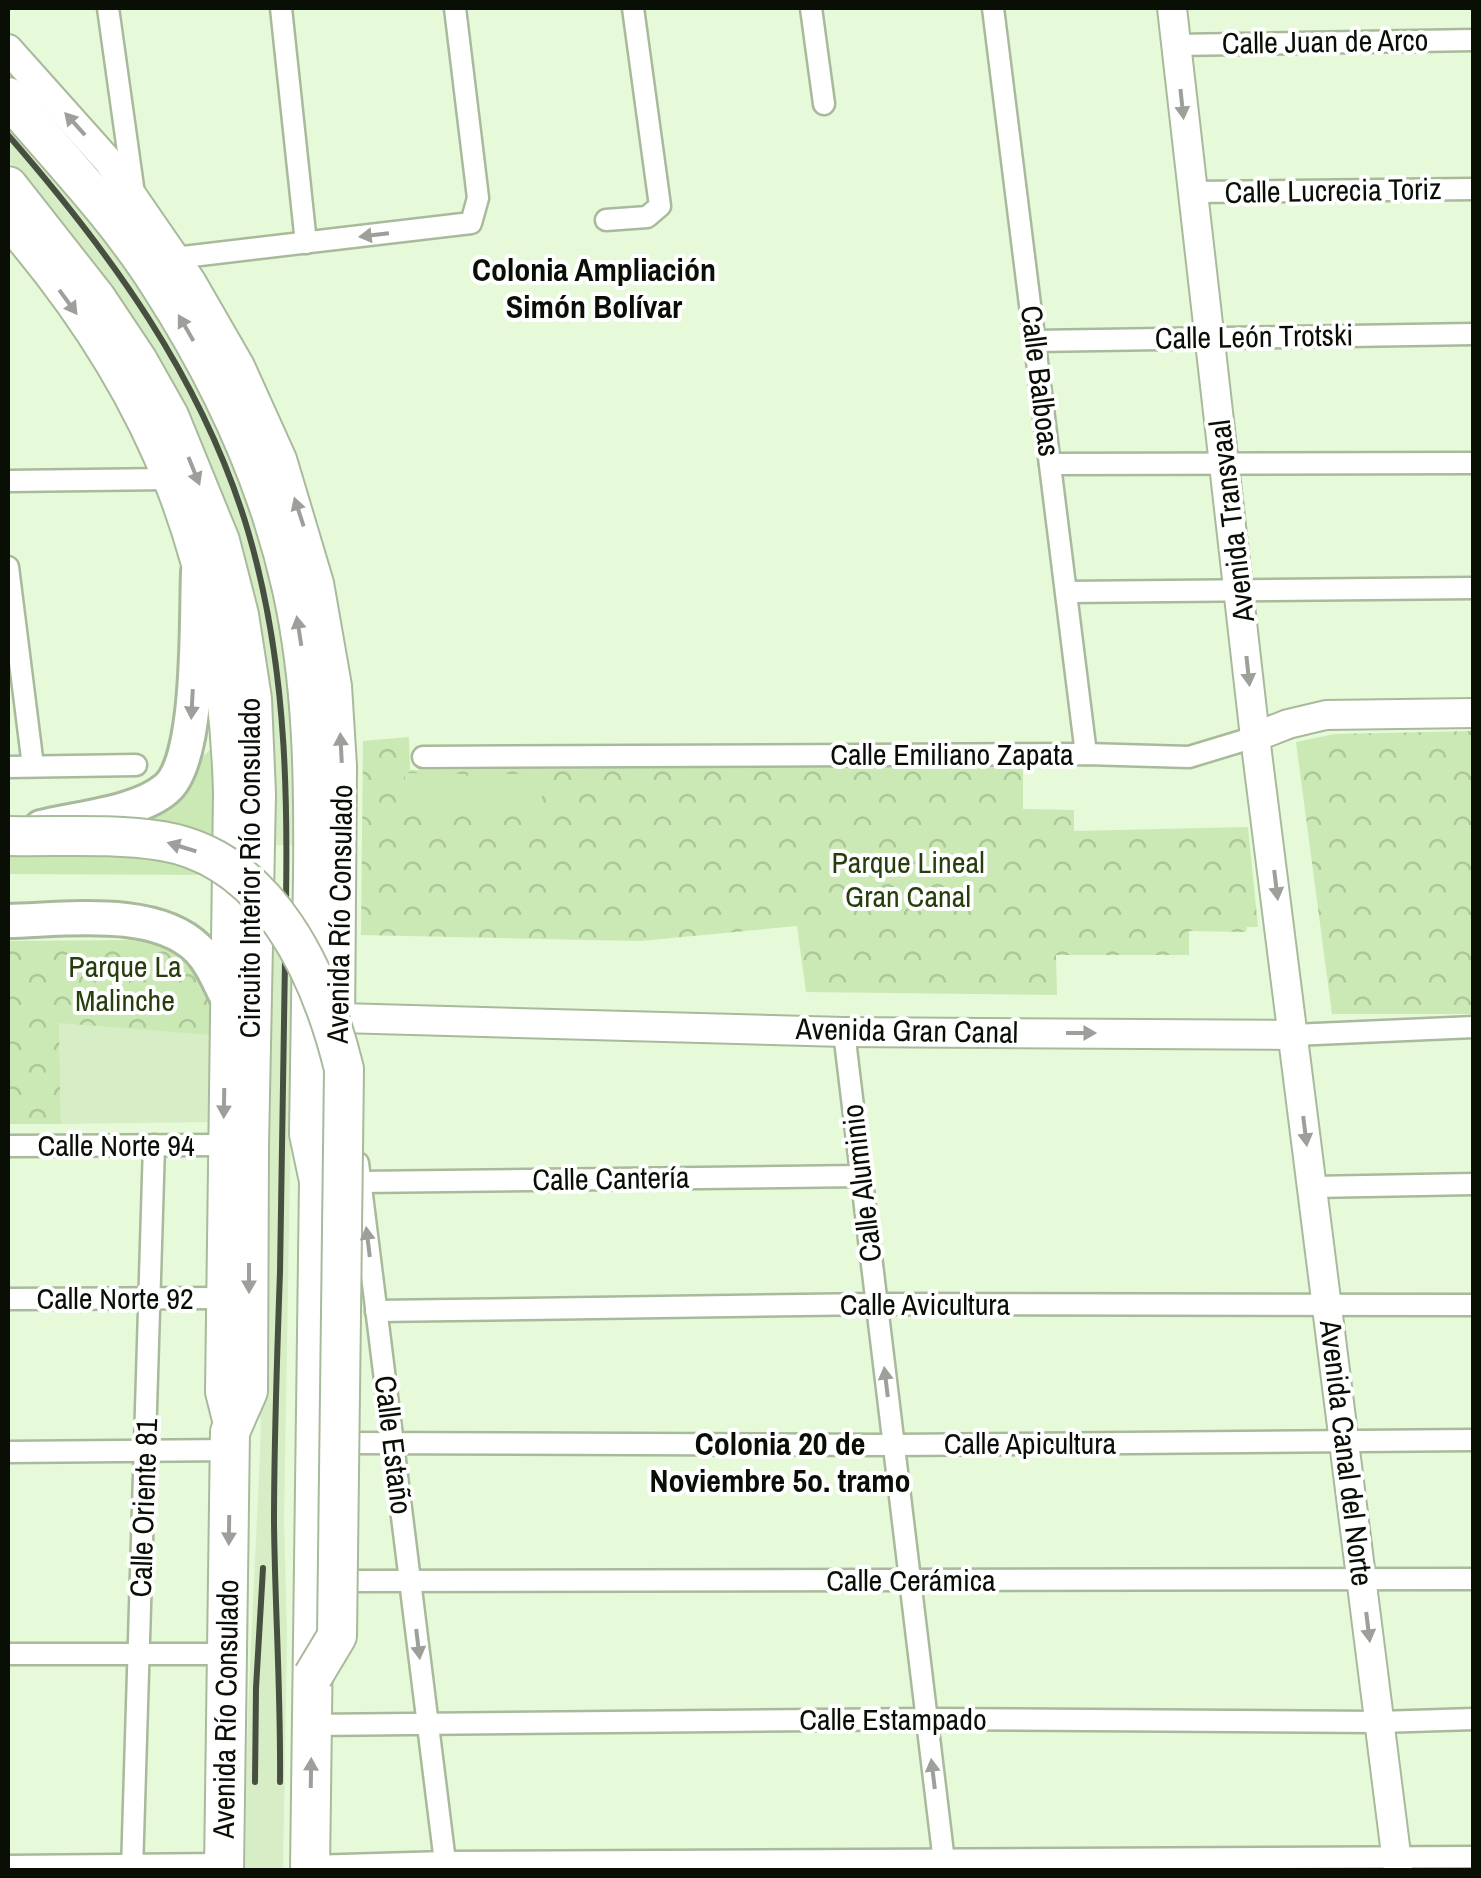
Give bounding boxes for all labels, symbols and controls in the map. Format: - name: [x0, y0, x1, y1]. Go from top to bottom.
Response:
- street label: Calle Juan de Arco: [1221, 19, 1429, 63]
- one-way arrow: [1175, 89, 1191, 121]
- one-way arrow: [64, 112, 87, 136]
- street label: Calle Lucrecia Toriz: [1224, 168, 1442, 212]
- one-way arrow: [358, 227, 389, 243]
- district label: Colonia Ampliación Simón Bolívar: [472, 248, 716, 328]
- one-way arrow: [57, 289, 77, 315]
- street label: Calle Balboas: [1012, 303, 1070, 459]
- one-way arrow: [178, 314, 196, 342]
- street label: Calle León Trotski: [1154, 314, 1353, 358]
- street label: Avenida Transvaal: [1199, 418, 1263, 625]
- one-way arrow: [186, 457, 202, 487]
- one-way arrow: [291, 497, 306, 527]
- one-way arrow: [291, 614, 306, 646]
- one-way arrow: [1241, 655, 1257, 687]
- one-way arrow: [184, 688, 200, 720]
- street label: Circuito Interior Río Consulado: [229, 698, 269, 1038]
- one-way arrow: [333, 731, 349, 763]
- street label: Calle Emiliano Zapata: [830, 734, 1074, 774]
- street label: Avenida Río Consulado: [317, 784, 361, 1045]
- one-way arrow: [166, 839, 196, 854]
- park label: Parque Lineal Gran Canal: [831, 842, 985, 916]
- one-way arrow: [1268, 870, 1284, 901]
- park label: Parque La Malinche: [68, 946, 182, 1020]
- street label: Avenida Gran Canal: [794, 1008, 1019, 1052]
- one-way arrow: [1066, 1025, 1098, 1041]
- one-way arrow: [216, 1087, 232, 1119]
- street label: Calle Aluminio: [831, 1102, 891, 1264]
- one-way arrow: [1297, 1116, 1313, 1148]
- street label: Calle Norte 94: [37, 1125, 195, 1165]
- street label: Calle Cantería: [532, 1157, 690, 1199]
- one-way arrow: [360, 1226, 376, 1258]
- one-way arrow: [241, 1262, 257, 1294]
- street label: Calle Norte 92: [36, 1278, 194, 1318]
- street label: Calle Avicultura: [840, 1284, 1011, 1324]
- street label: Avenida Canal del Norte: [1311, 1317, 1383, 1588]
- one-way arrow: [878, 1365, 894, 1397]
- street label: Calle Estaño: [366, 1373, 422, 1517]
- street label: Calle Oriente 81: [120, 1417, 166, 1598]
- district label: Colonia 20 de Noviembre 5o. tramo: [649, 1422, 911, 1502]
- street label: Calle Apicultura: [944, 1423, 1116, 1463]
- one-way arrow: [221, 1514, 237, 1546]
- street label: Calle Cerámica: [826, 1560, 996, 1600]
- street label: Avenida Río Consulado: [203, 1579, 247, 1840]
- one-way arrow: [1360, 1612, 1376, 1644]
- one-way arrow: [410, 1629, 426, 1660]
- street label: Calle Estampado: [799, 1699, 987, 1739]
- one-way arrow: [303, 1757, 319, 1789]
- one-way arrow: [925, 1757, 941, 1789]

